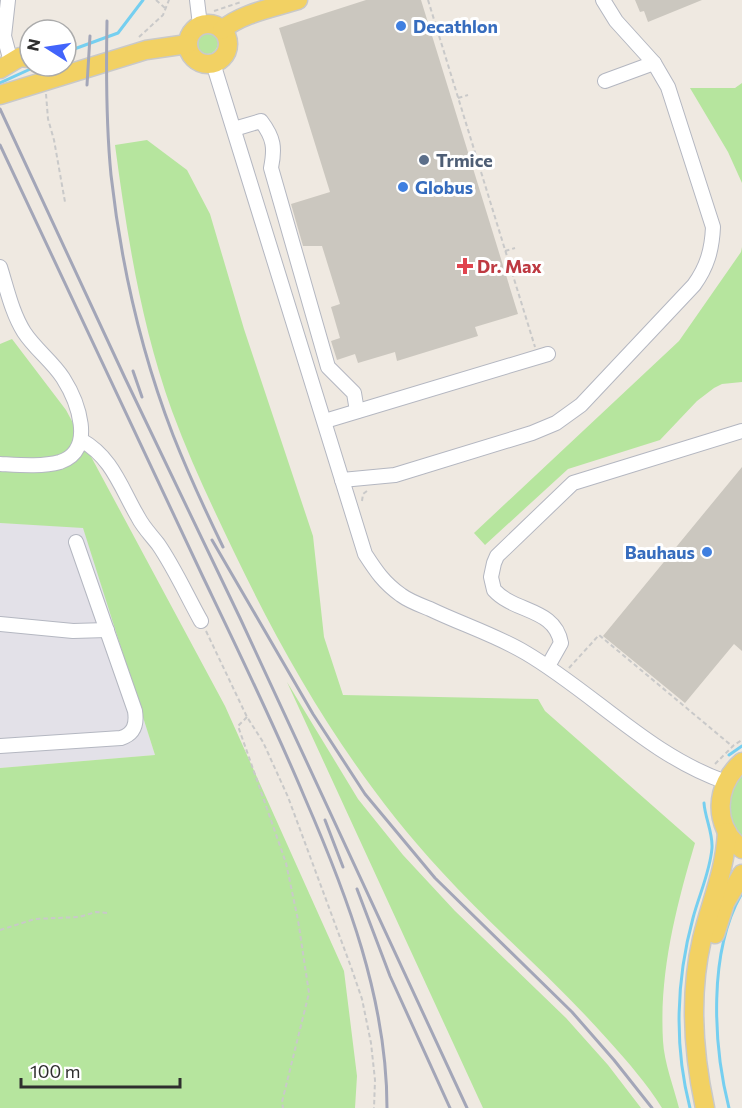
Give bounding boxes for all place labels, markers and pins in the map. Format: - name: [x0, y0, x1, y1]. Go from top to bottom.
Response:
- place label: Decathlon: [413, 15, 498, 37]
- marker: Decathlon: [394, 19, 408, 33]
- place label: Trmice: [436, 149, 493, 171]
- marker: Trmice: [417, 153, 431, 167]
- place label: Globus: [415, 176, 473, 198]
- marker: Globus: [396, 180, 410, 194]
- place label: Dr. Max: [477, 255, 542, 277]
- marker: Dr. Max: [458, 259, 472, 273]
- place label: Bauhaus: [625, 541, 695, 563]
- marker: Bauhaus: [700, 545, 714, 559]

